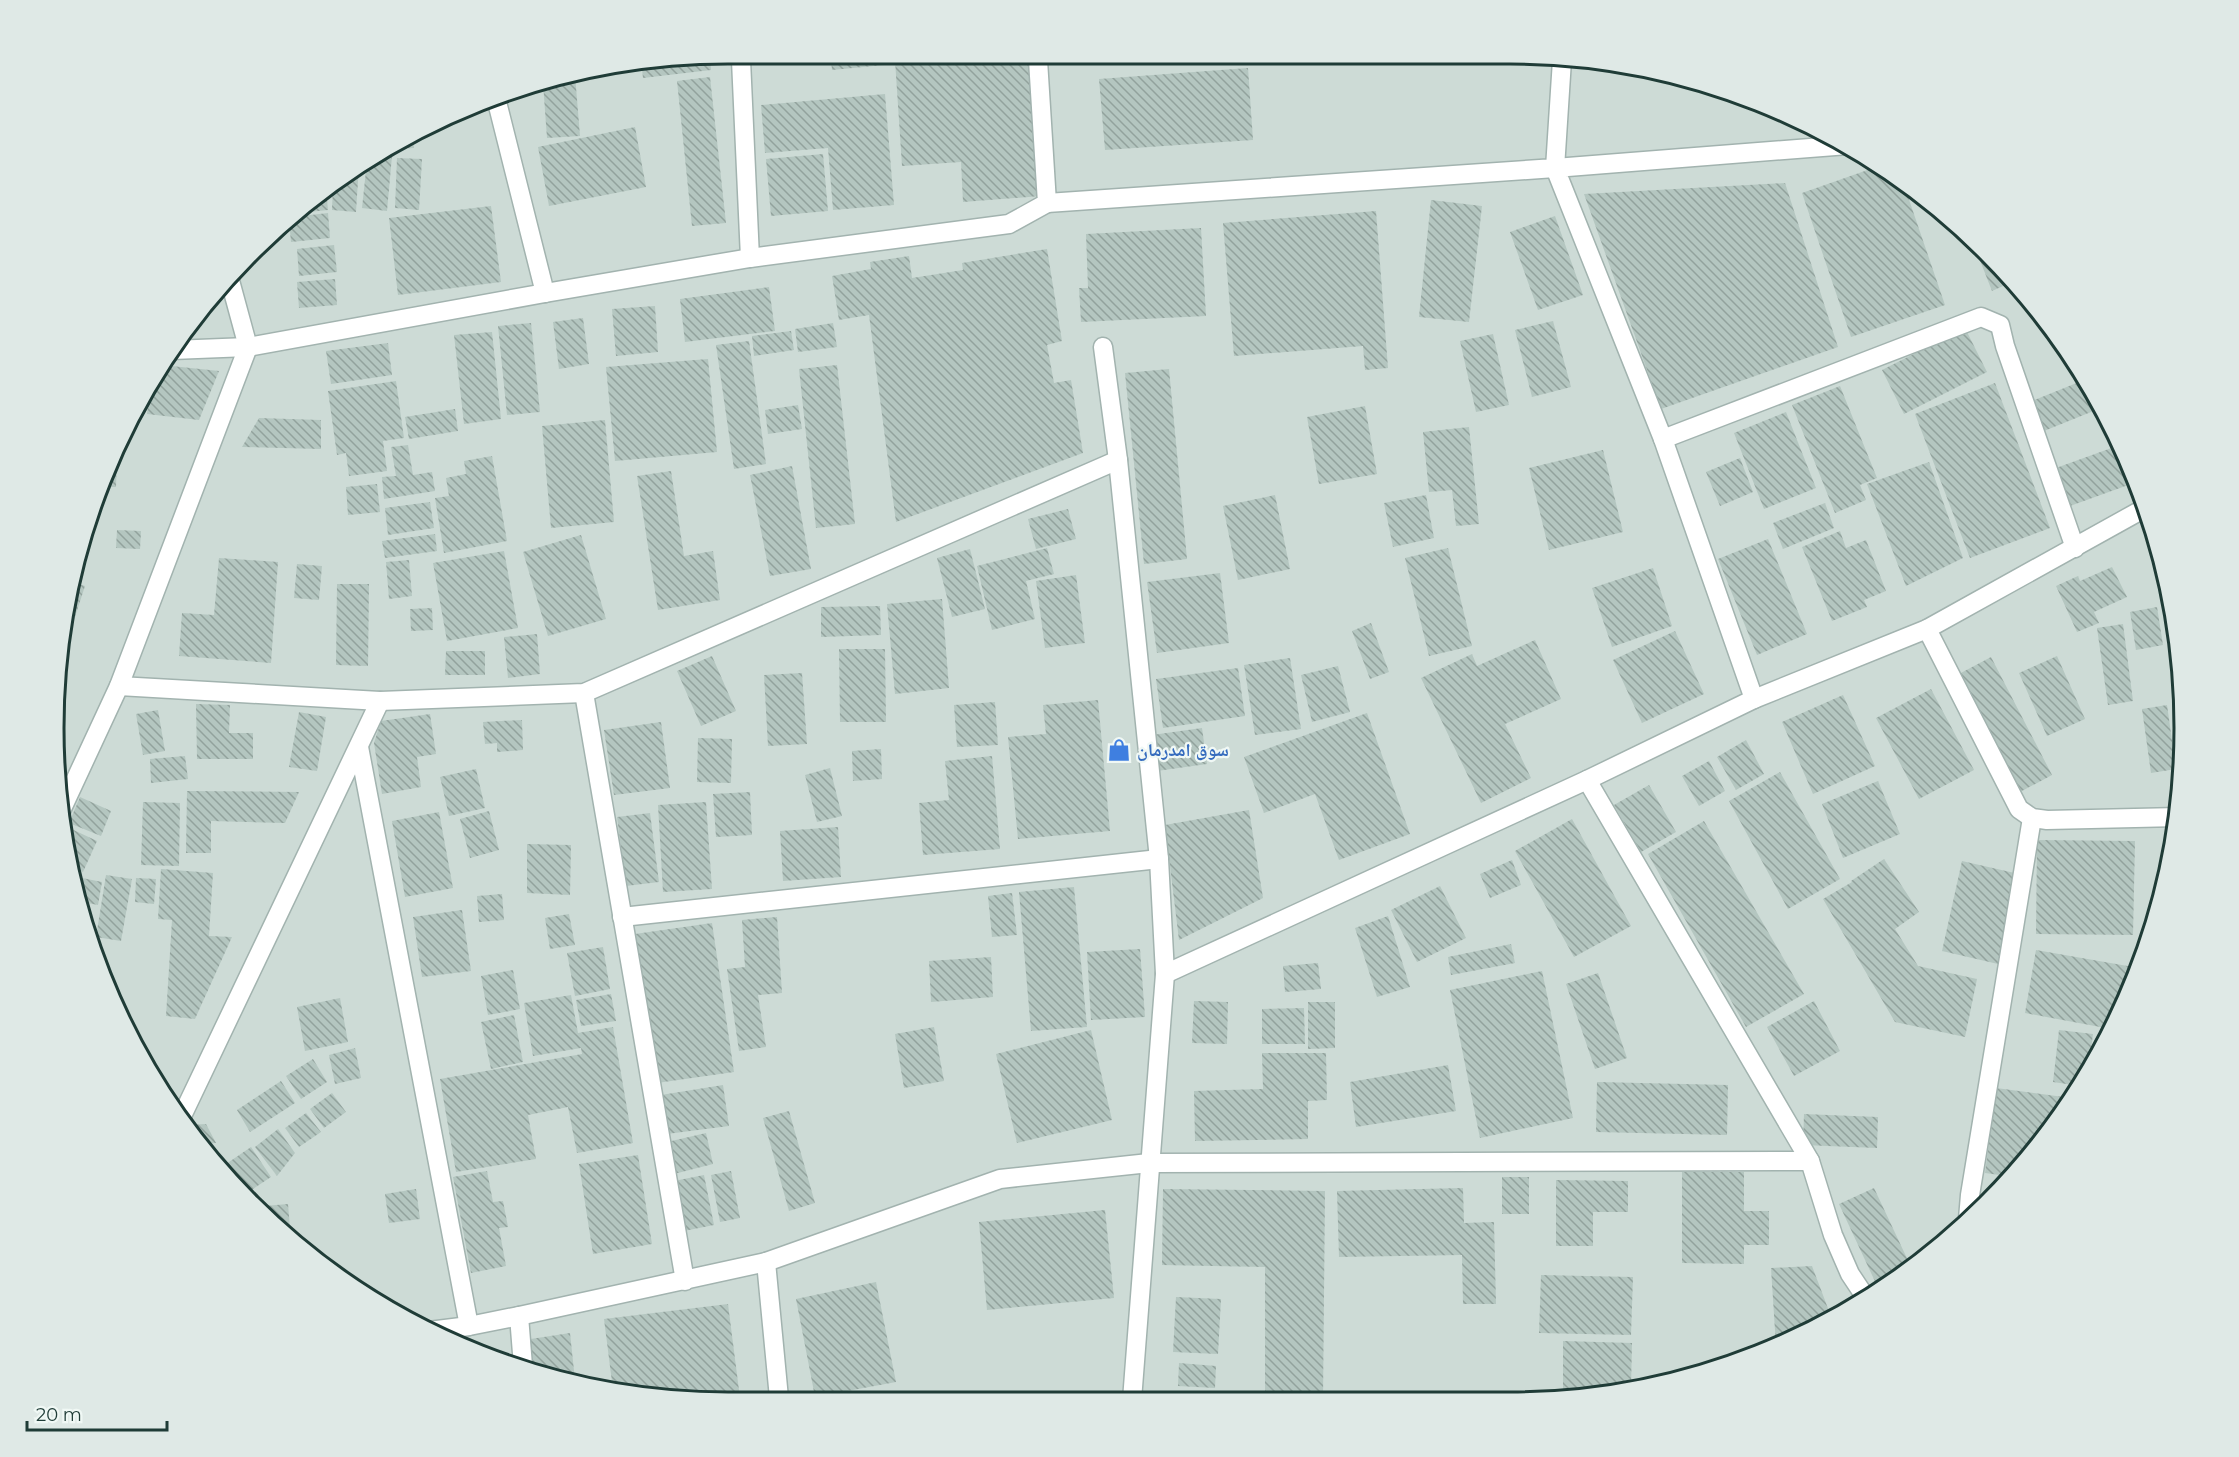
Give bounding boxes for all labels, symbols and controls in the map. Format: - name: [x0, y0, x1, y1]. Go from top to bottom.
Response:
- shop icon: سوق امدرمان: [1106, 737, 1132, 763]
- place label: سوق امدرمان: [1137, 739, 1229, 761]
- scale bar: [27, 1394, 166, 1432]
- text: 20 m: [36, 1404, 82, 1426]

